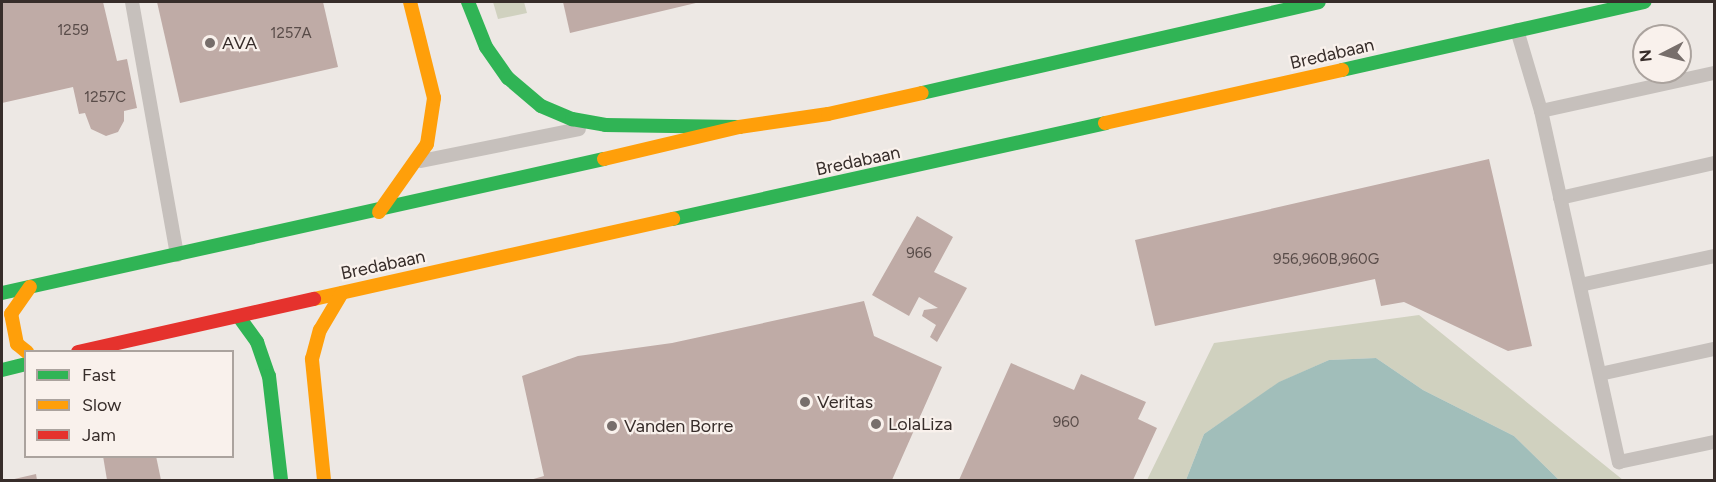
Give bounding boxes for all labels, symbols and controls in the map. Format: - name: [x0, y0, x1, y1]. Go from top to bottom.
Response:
- house number: 1259: [57, 22, 89, 40]
- north arrow: [1632, 24, 1692, 84]
- house number: 1257A: [270, 25, 312, 43]
- place label: AVA: [222, 32, 257, 54]
- street label: Bredabaan: [1288, 34, 1376, 74]
- marker: AVA: [203, 36, 217, 50]
- text: N: [1635, 49, 1656, 63]
- house number: 1257C: [84, 89, 126, 107]
- street label: Bredabaan: [814, 142, 902, 180]
- house number: 966: [906, 245, 932, 263]
- street label: Bredabaan: [339, 246, 427, 284]
- house number: 956,960B,960G: [1273, 251, 1379, 269]
- legend: [24, 350, 234, 458]
- text: Fast: [82, 364, 116, 386]
- place label: Veritas: [817, 391, 873, 413]
- text: Slow: [82, 394, 121, 416]
- marker: Veritas: [798, 395, 812, 409]
- place label: LolaLiza: [888, 413, 952, 435]
- house number: 960: [1053, 414, 1079, 432]
- place label: Vanden Borre: [624, 415, 733, 437]
- marker: LolaLiza: [869, 417, 883, 431]
- marker: Vanden Borre: [605, 419, 619, 433]
- text: Jam: [82, 424, 116, 446]

